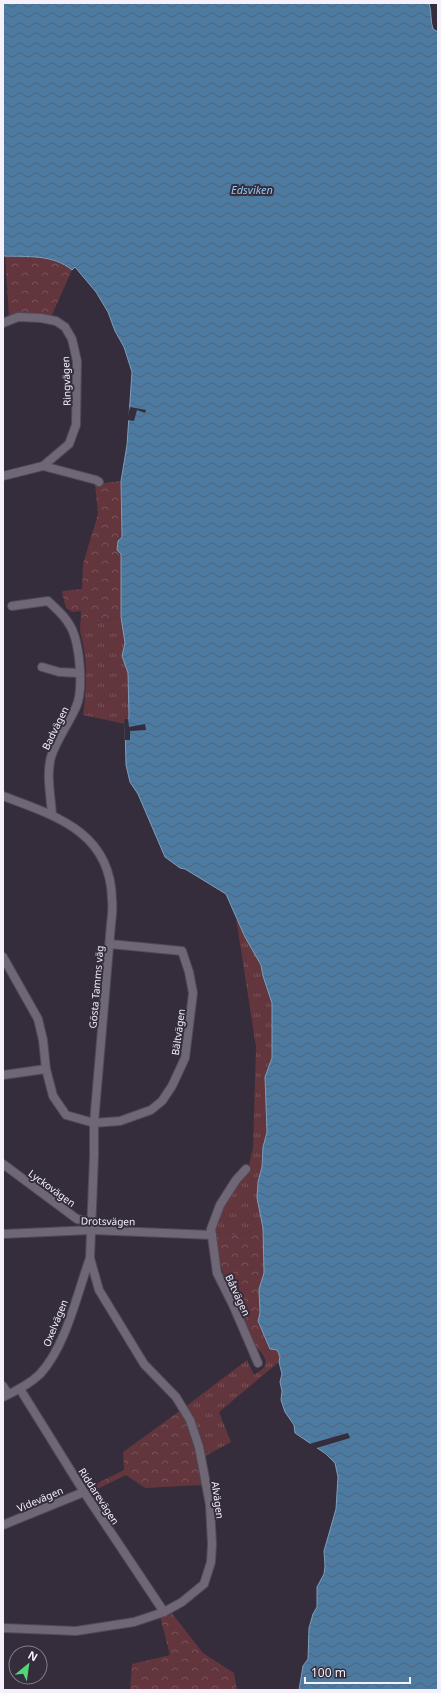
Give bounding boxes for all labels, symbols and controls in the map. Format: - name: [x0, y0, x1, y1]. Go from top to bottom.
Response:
- water label: Edsviken: [231, 182, 273, 197]
- street label: Ringvägen: [58, 356, 74, 406]
- street label: Badvägen: [38, 704, 72, 752]
- street label: Gösta Tamms väg: [85, 945, 107, 1029]
- street label: Bältvägen: [168, 1008, 188, 1056]
- street label: Lyckovägen: [26, 1166, 78, 1210]
- street label: Drotsvägen: [81, 1214, 135, 1228]
- street label: Båtvägen: [222, 1272, 254, 1318]
- street label: Oxelvägen: [39, 1297, 71, 1349]
- street label: Riddarevägen: [75, 1465, 123, 1527]
- street label: Alvägen: [208, 1480, 228, 1520]
- street label: Videvägen: [15, 1483, 65, 1515]
- north arrow: [8, 1645, 48, 1685]
- text: N: [26, 1647, 41, 1665]
- scale bar: [305, 1659, 410, 1685]
- text: 100 m: [311, 1664, 346, 1681]

